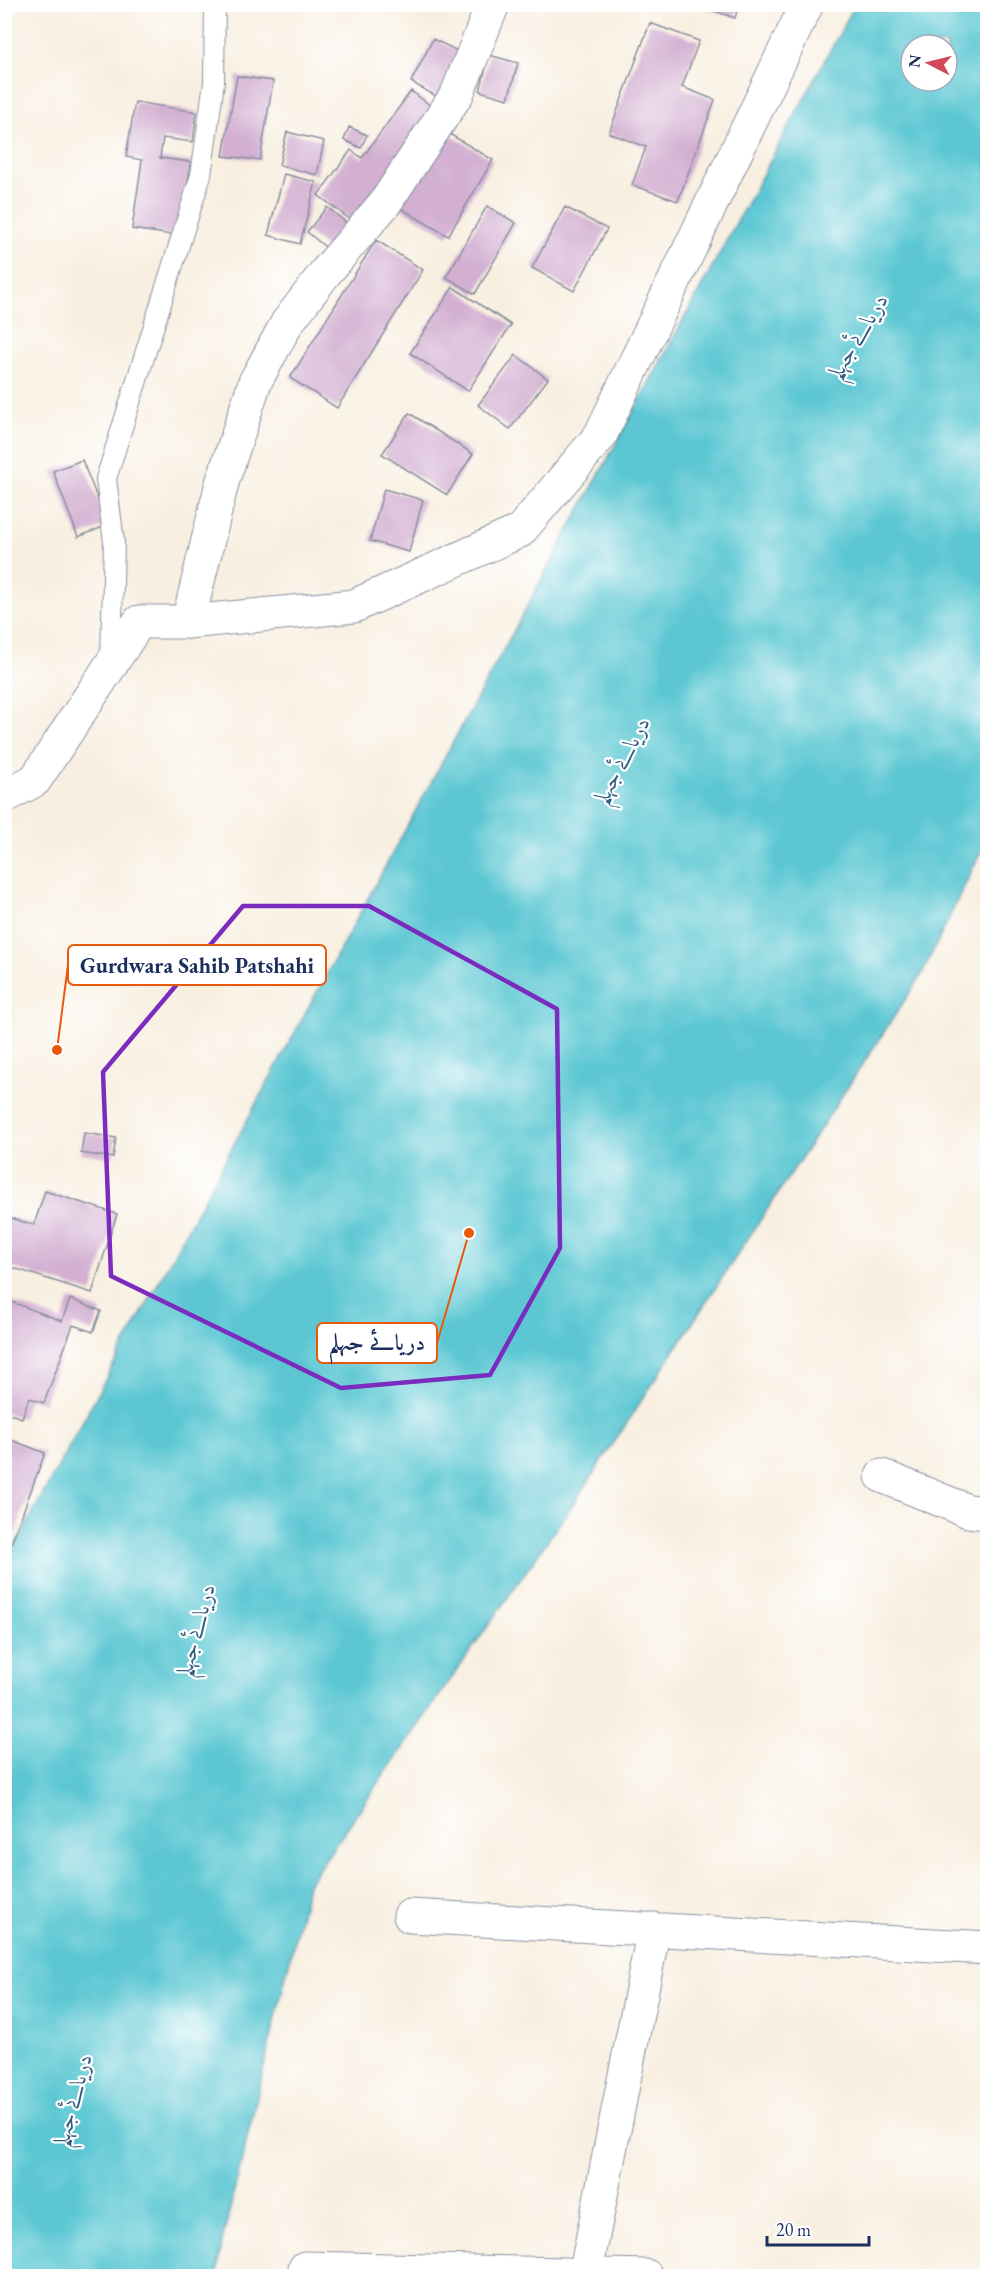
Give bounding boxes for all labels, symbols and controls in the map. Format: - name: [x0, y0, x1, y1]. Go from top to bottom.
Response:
- north arrow: [899, 33, 959, 93]
- text: N: [903, 53, 926, 69]
- water label: دریائے جہلم: [820, 288, 901, 389]
- water label: دریائے جہلم: [586, 711, 664, 813]
- callout: Gurdwara Sahib Patshahi: [68, 945, 326, 985]
- text: Gurdwara Sahib Patshahi: [80, 951, 314, 980]
- callout: دریائے جہلم: [317, 1323, 437, 1363]
- text: دریائے جہلم: [329, 1328, 425, 1365]
- water label: دریائے جہلم: [169, 1580, 230, 1682]
- water label: دریائے جہلم: [46, 2050, 107, 2152]
- scale bar: [767, 2209, 869, 2247]
- text: 20 m: [776, 2218, 811, 2241]

